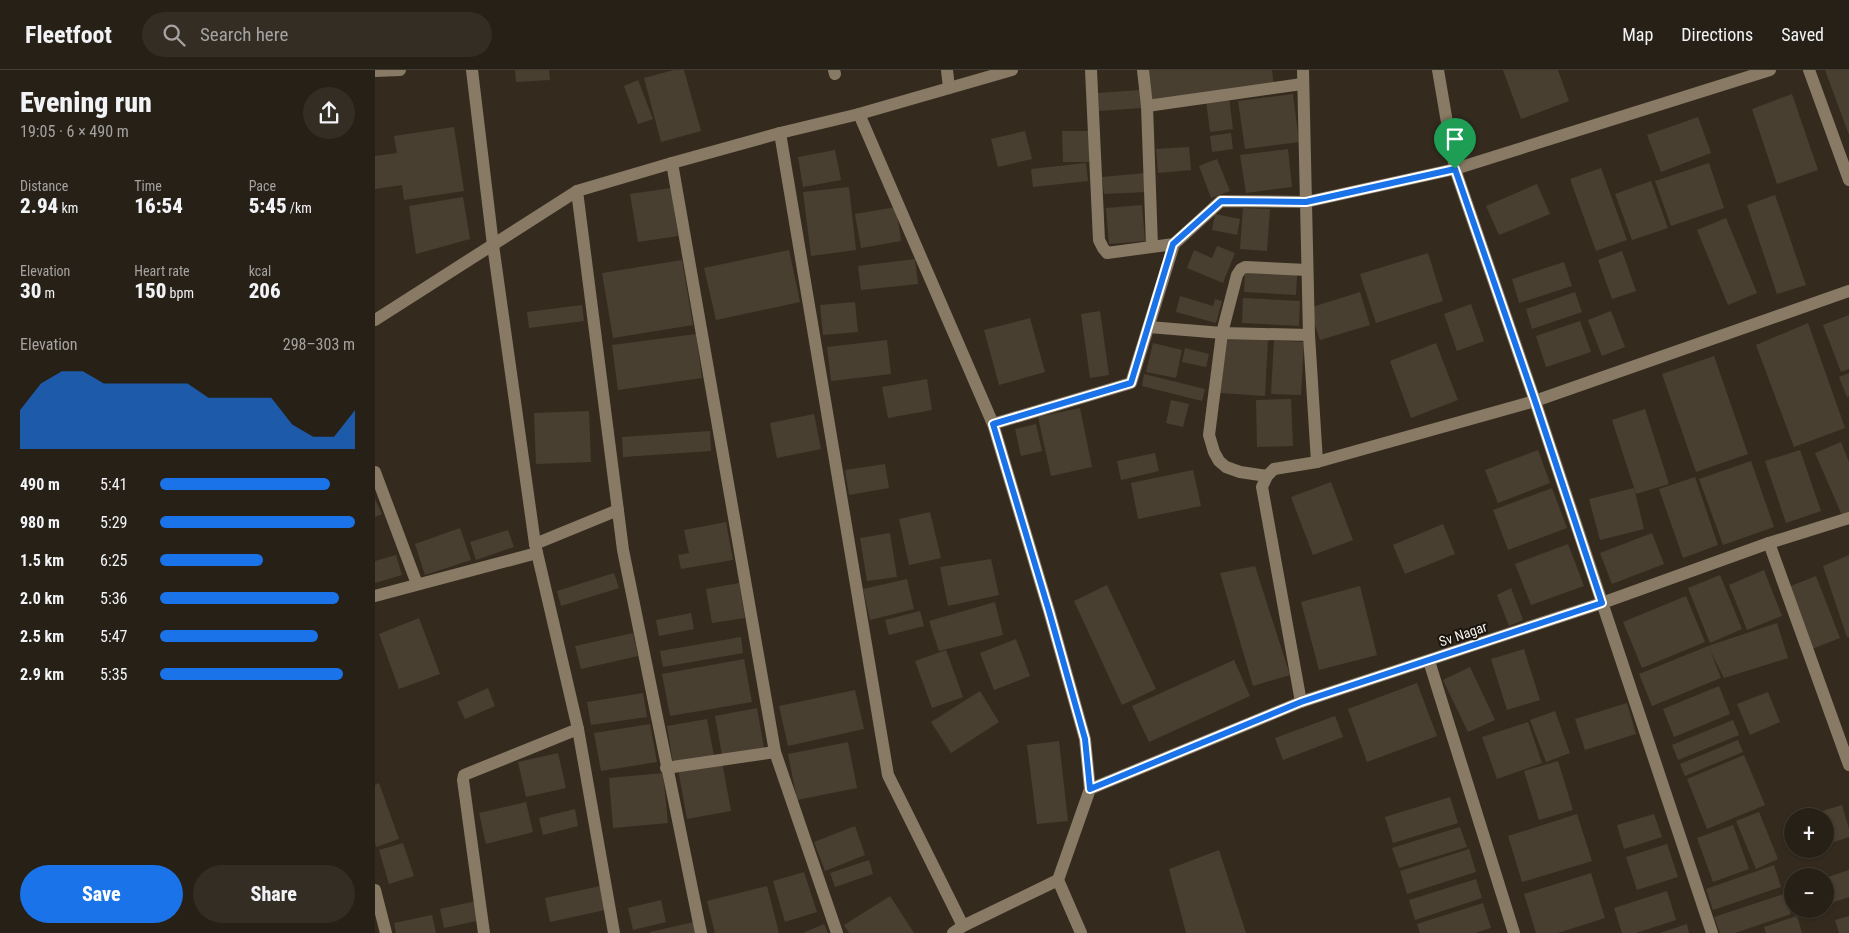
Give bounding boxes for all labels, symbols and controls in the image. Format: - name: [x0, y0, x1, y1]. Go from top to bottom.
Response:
- search box: [142, 12, 492, 57]
- text: Fleetfoot: [25, 21, 112, 49]
- icon: search: [160, 21, 188, 49]
- text: Search here: [200, 23, 288, 46]
- text: Map: [1622, 24, 1653, 45]
- text: Directions: [1681, 24, 1753, 45]
- text: Saved: [1781, 24, 1824, 45]
- text: Evening run: [20, 86, 152, 119]
- button: share: [303, 87, 355, 139]
- pin: [1434, 118, 1476, 169]
- text: 19:05 · 6 × 490 m: [20, 122, 129, 141]
- icon: arrive: [1441, 125, 1469, 153]
- text: Distance: [20, 178, 68, 194]
- text: Time: [134, 178, 162, 194]
- text: Pace: [249, 178, 276, 194]
- text: 2.94: [20, 194, 58, 218]
- text: 16:54: [134, 194, 183, 218]
- text: 5:45: [249, 194, 287, 218]
- text: km: [58, 200, 78, 216]
- text: /km: [287, 200, 312, 216]
- text: Elevation: [20, 263, 70, 279]
- text: Heart rate: [134, 263, 190, 279]
- text: kcal: [249, 263, 271, 279]
- text: 30: [20, 279, 41, 303]
- text: 150: [134, 279, 166, 303]
- text: 206: [249, 279, 281, 303]
- text: m: [41, 285, 55, 301]
- text: bpm: [166, 285, 194, 301]
- text: Elevation: [20, 335, 78, 354]
- text: 298–303 m: [283, 335, 355, 354]
- text: 490 m: [20, 475, 60, 494]
- text: 5:41: [100, 475, 127, 494]
- text: 980 m: [20, 513, 60, 532]
- text: 5:29: [100, 513, 127, 532]
- text: 1.5 km: [20, 551, 64, 570]
- text: 6:25: [100, 551, 127, 570]
- text: 2.0 km: [20, 589, 64, 608]
- text: 5:36: [100, 589, 127, 608]
- street label: Sv Nagar: [1437, 618, 1489, 650]
- text: 2.5 km: [20, 627, 64, 646]
- text: 5:47: [100, 627, 127, 646]
- text: 2.9 km: [20, 665, 64, 684]
- text: 5:35: [100, 665, 127, 684]
- map controls: [1784, 808, 1834, 918]
- button: +: [1784, 808, 1834, 858]
- button: Save: [20, 865, 183, 923]
- button: Share: [193, 865, 355, 923]
- button: −: [1784, 868, 1834, 918]

